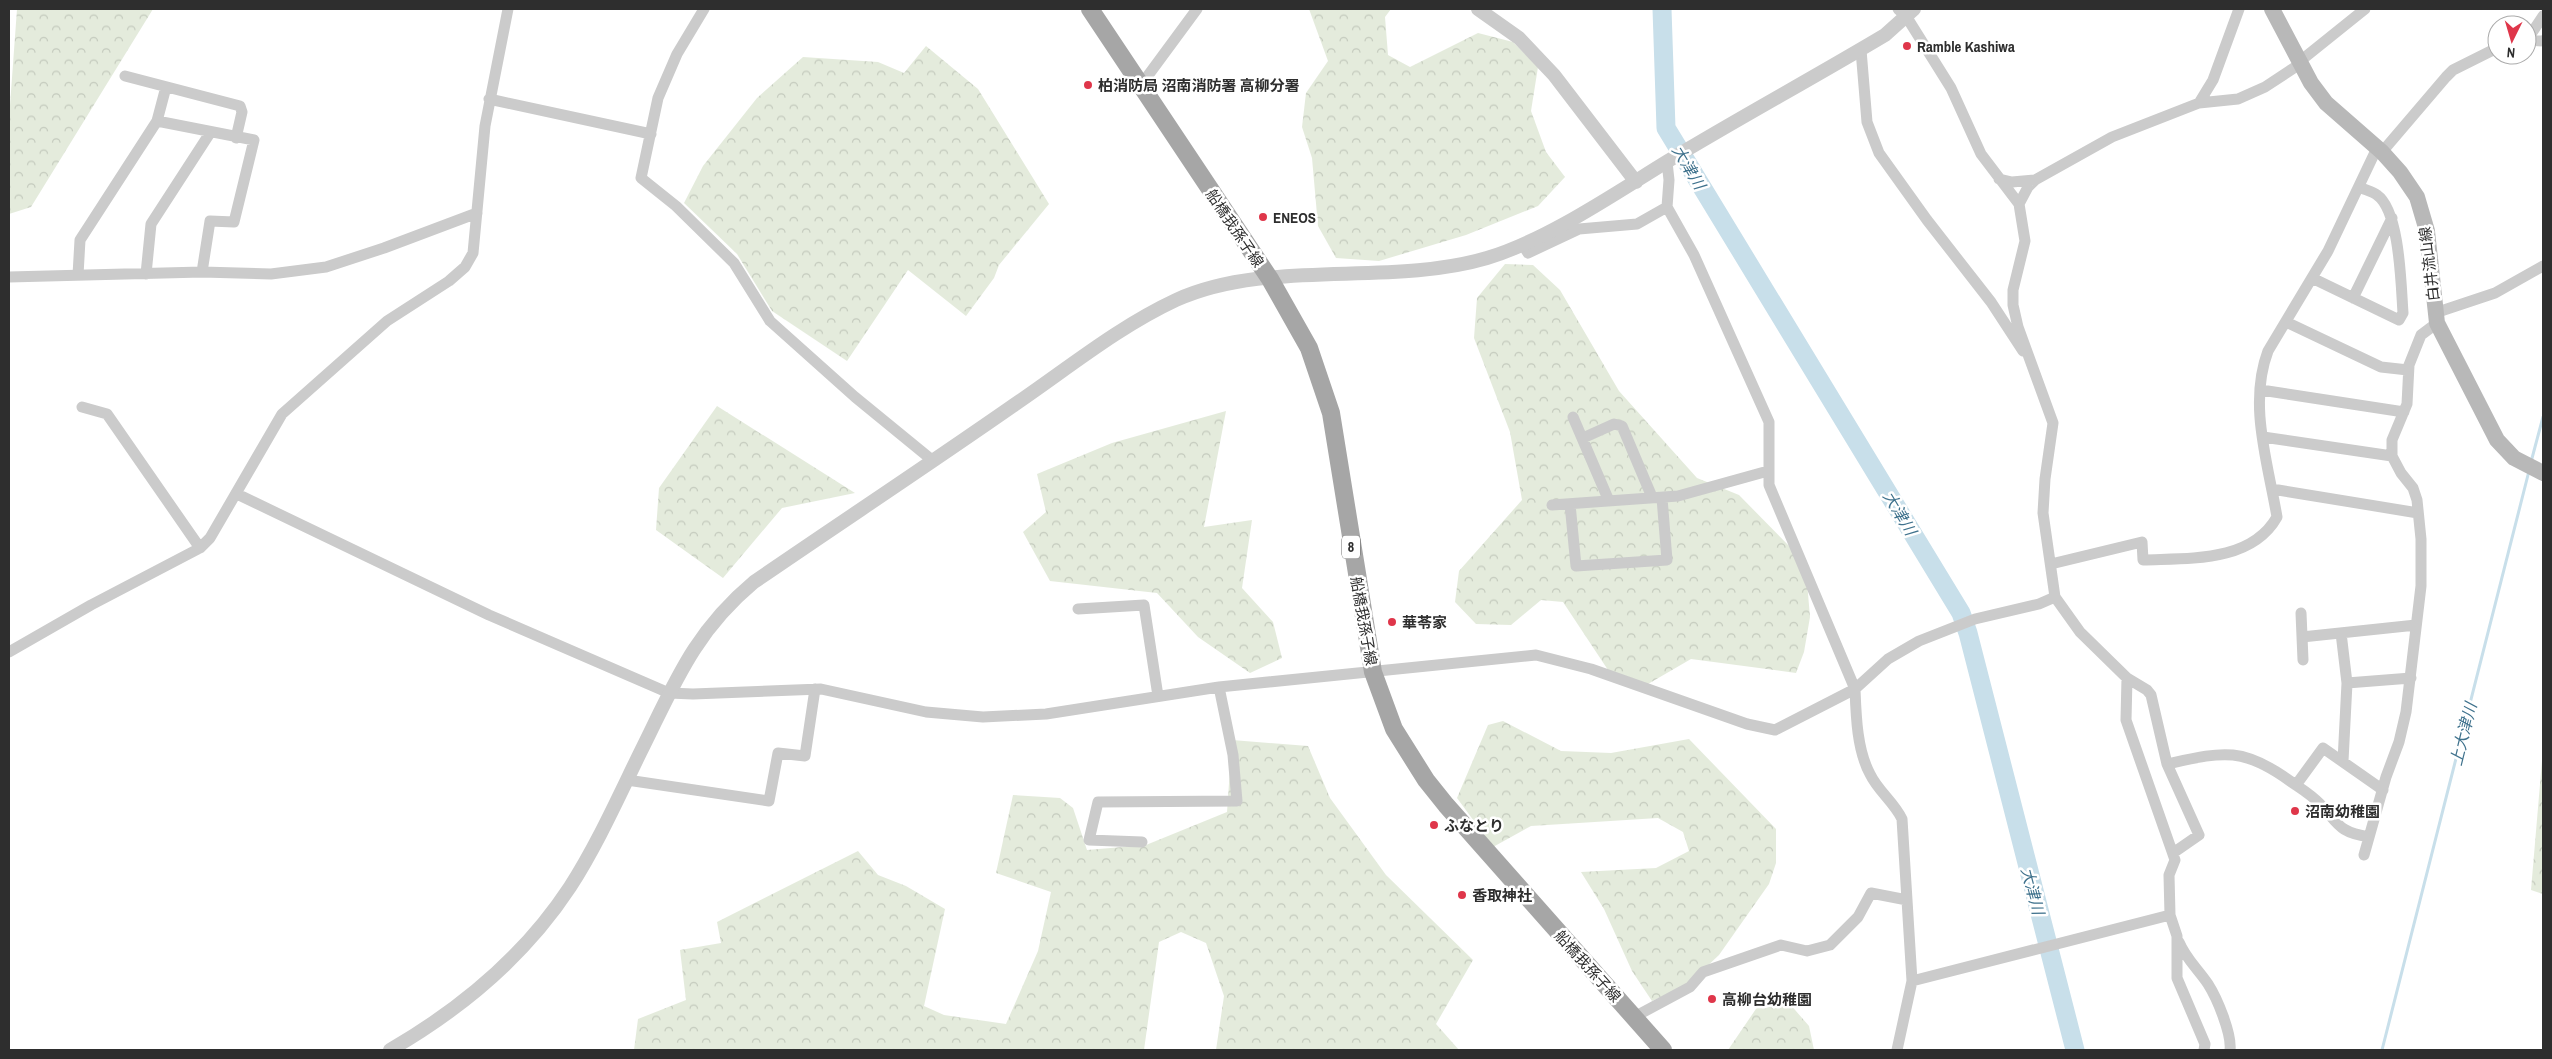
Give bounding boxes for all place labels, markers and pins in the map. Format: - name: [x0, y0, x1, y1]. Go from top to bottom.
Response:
- place label: Ramble Kashiwa: [1917, 36, 2015, 57]
- marker: Ramble Kashiwa: [1901, 40, 1913, 52]
- place label: 柏消防局 沼南消防署 高柳分署: [1098, 75, 1300, 96]
- marker: 柏消防局 沼南消防署 高柳分署: [1082, 79, 1094, 91]
- place label: ENEOS: [1273, 207, 1316, 228]
- marker: ENEOS: [1257, 211, 1269, 223]
- place label: 華苓家: [1402, 612, 1447, 633]
- marker: 華苓家: [1386, 616, 1398, 628]
- place label: 沼南幼稚園: [2305, 801, 2380, 822]
- marker: 沼南幼稚園: [2289, 805, 2301, 817]
- place label: ふなとり: [1444, 815, 1504, 836]
- marker: ふなとり: [1428, 819, 1440, 831]
- place label: 香取神社: [1472, 885, 1532, 906]
- marker: 香取神社: [1456, 889, 1468, 901]
- place label: 高柳台幼稚園: [1722, 989, 1812, 1010]
- marker: 高柳台幼稚園: [1706, 993, 1718, 1005]

